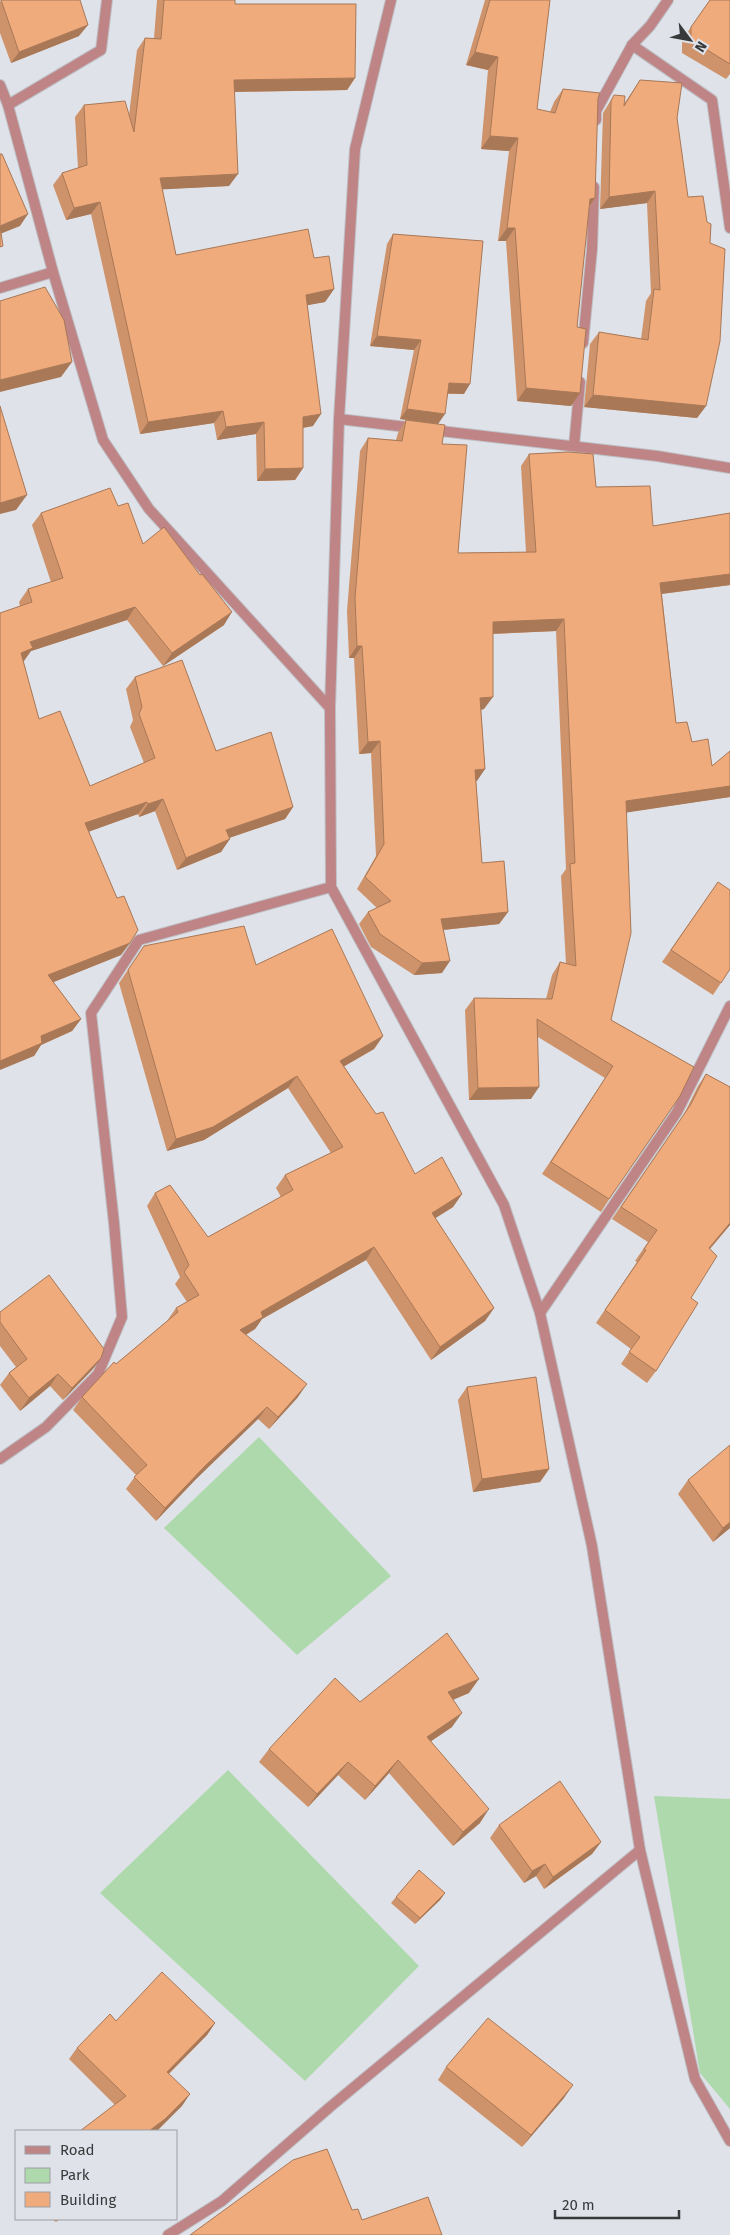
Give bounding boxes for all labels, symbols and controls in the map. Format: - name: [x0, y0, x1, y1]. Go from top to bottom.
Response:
- north arrow: [665, 15, 715, 65]
- text: N: [691, 38, 710, 55]
- legend: [15, 2130, 178, 2220]
- text: Road: [60, 2141, 95, 2159]
- text: Park: [60, 2166, 90, 2184]
- scale bar: [555, 2188, 679, 2220]
- text: Building: [60, 2191, 116, 2209]
- text: 20 m: [562, 2196, 595, 2214]

